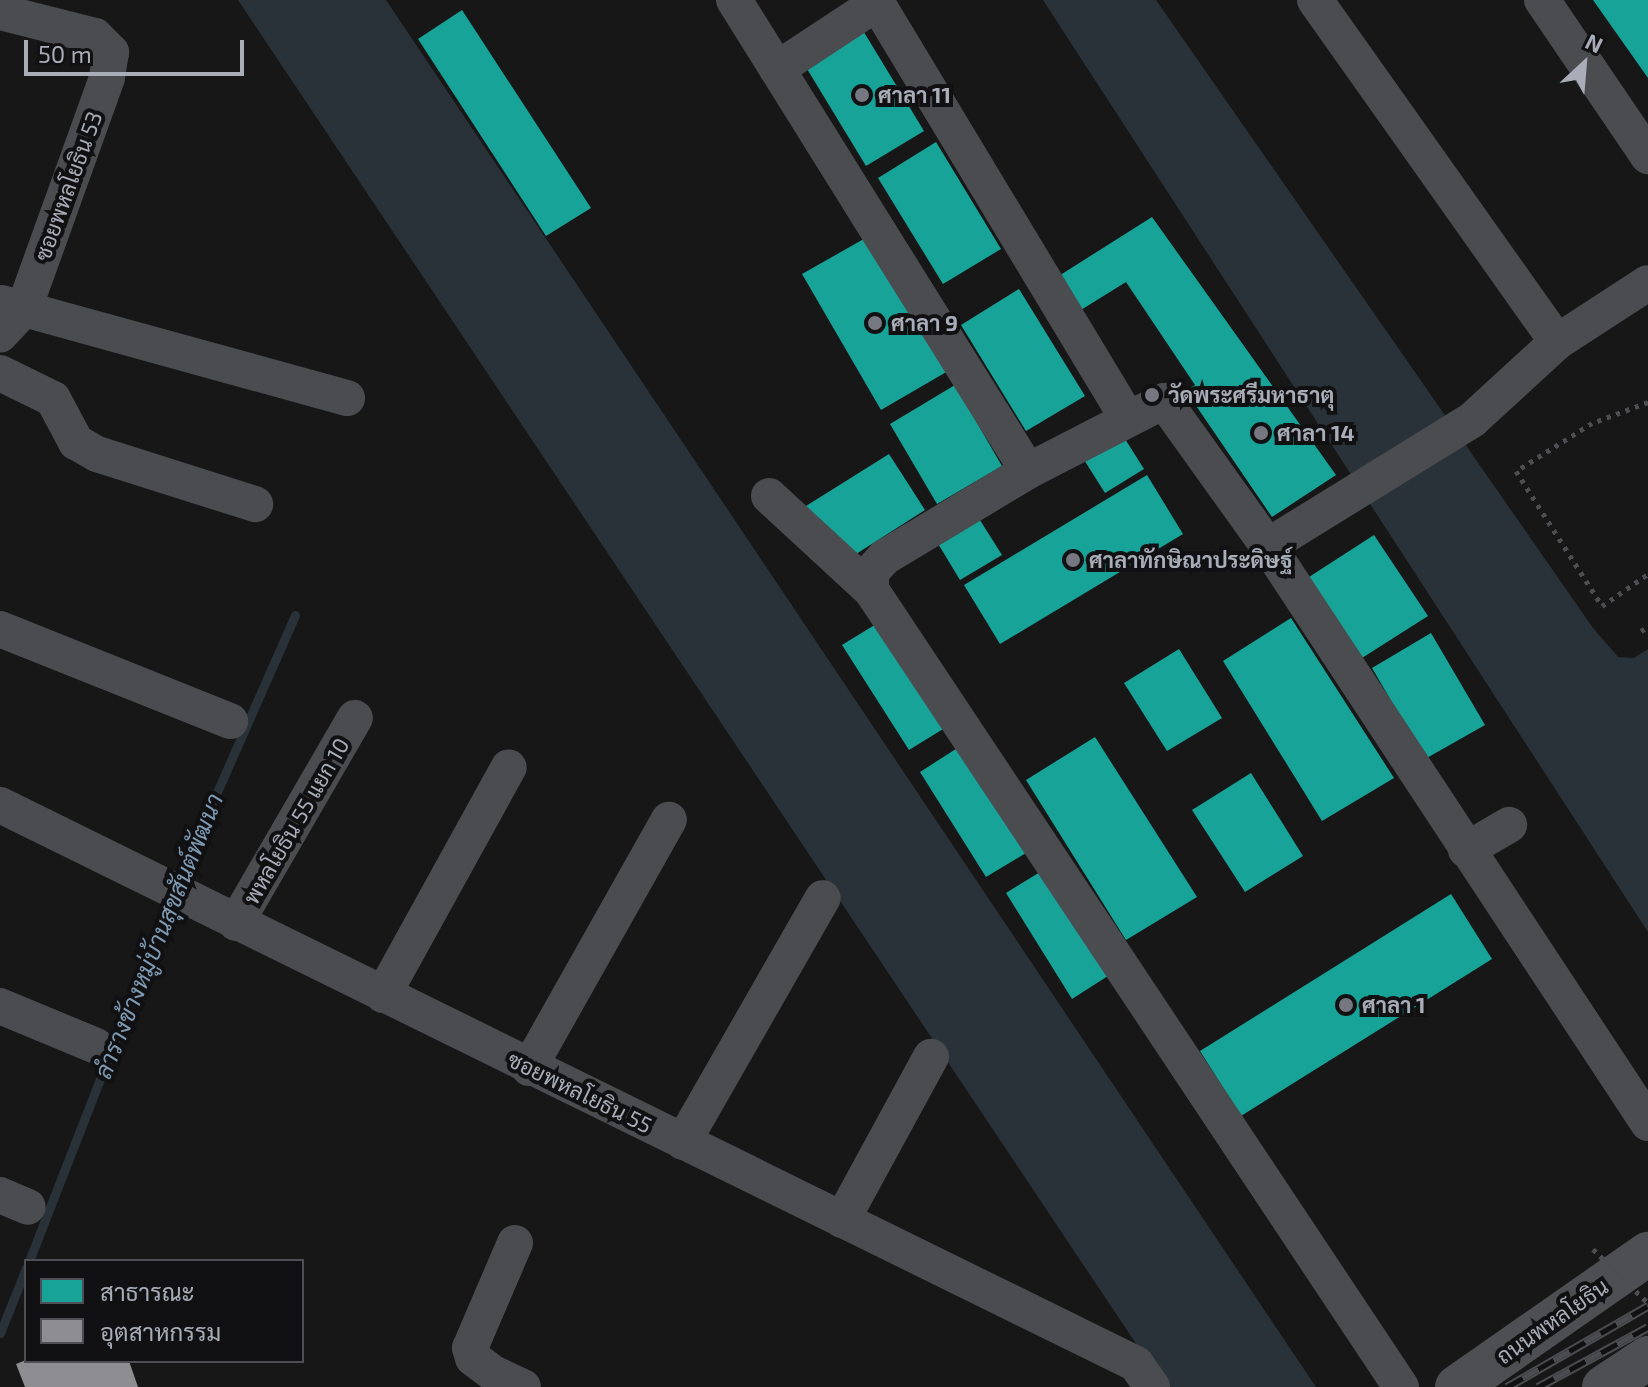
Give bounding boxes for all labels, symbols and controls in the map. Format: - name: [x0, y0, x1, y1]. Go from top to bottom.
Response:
- scale bar: [28, 24, 248, 74]
- north arrow: [1544, 24, 1624, 104]
- text: N: [1582, 27, 1607, 58]
- text: 50 m: [38, 39, 92, 68]
- place label: ศาลา 11: [878, 82, 951, 108]
- marker: ศาลา 11: [853, 86, 871, 104]
- street label: ซอยพหลโยธิน 53: [29, 108, 107, 264]
- place label: ศาลา 9: [891, 310, 958, 336]
- marker: ศาลา 9: [866, 314, 884, 332]
- place label: วัดพระศรีมหาธาตุ: [1168, 382, 1334, 408]
- marker: วัดพระศรีมหาธาตุ: [1143, 386, 1161, 404]
- place label: ศาลา 14: [1277, 420, 1355, 446]
- marker: ศาลา 14: [1252, 424, 1270, 442]
- place label: ศาลาทักษิณาประดิษฐ์: [1089, 547, 1293, 573]
- marker: ศาลาทักษิณาประดิษฐ์: [1064, 551, 1082, 569]
- street label: พหลโยธิน 55 แยก 10: [238, 733, 354, 909]
- water label: ลำรางข้างหมู่บ้านสุขสันต์พัฒนา: [88, 789, 228, 1083]
- place label: ศาลา 1: [1362, 992, 1426, 1018]
- marker: ศาลา 1: [1337, 996, 1355, 1014]
- street label: ซอยพหลโยธิน 55: [504, 1046, 656, 1138]
- legend: [24, 1259, 304, 1363]
- street label: ถนนพหลโยธิน: [1491, 1273, 1613, 1369]
- text: สาธารณะ: [100, 1277, 195, 1306]
- text: อุตสาหกรรม: [100, 1317, 221, 1346]

